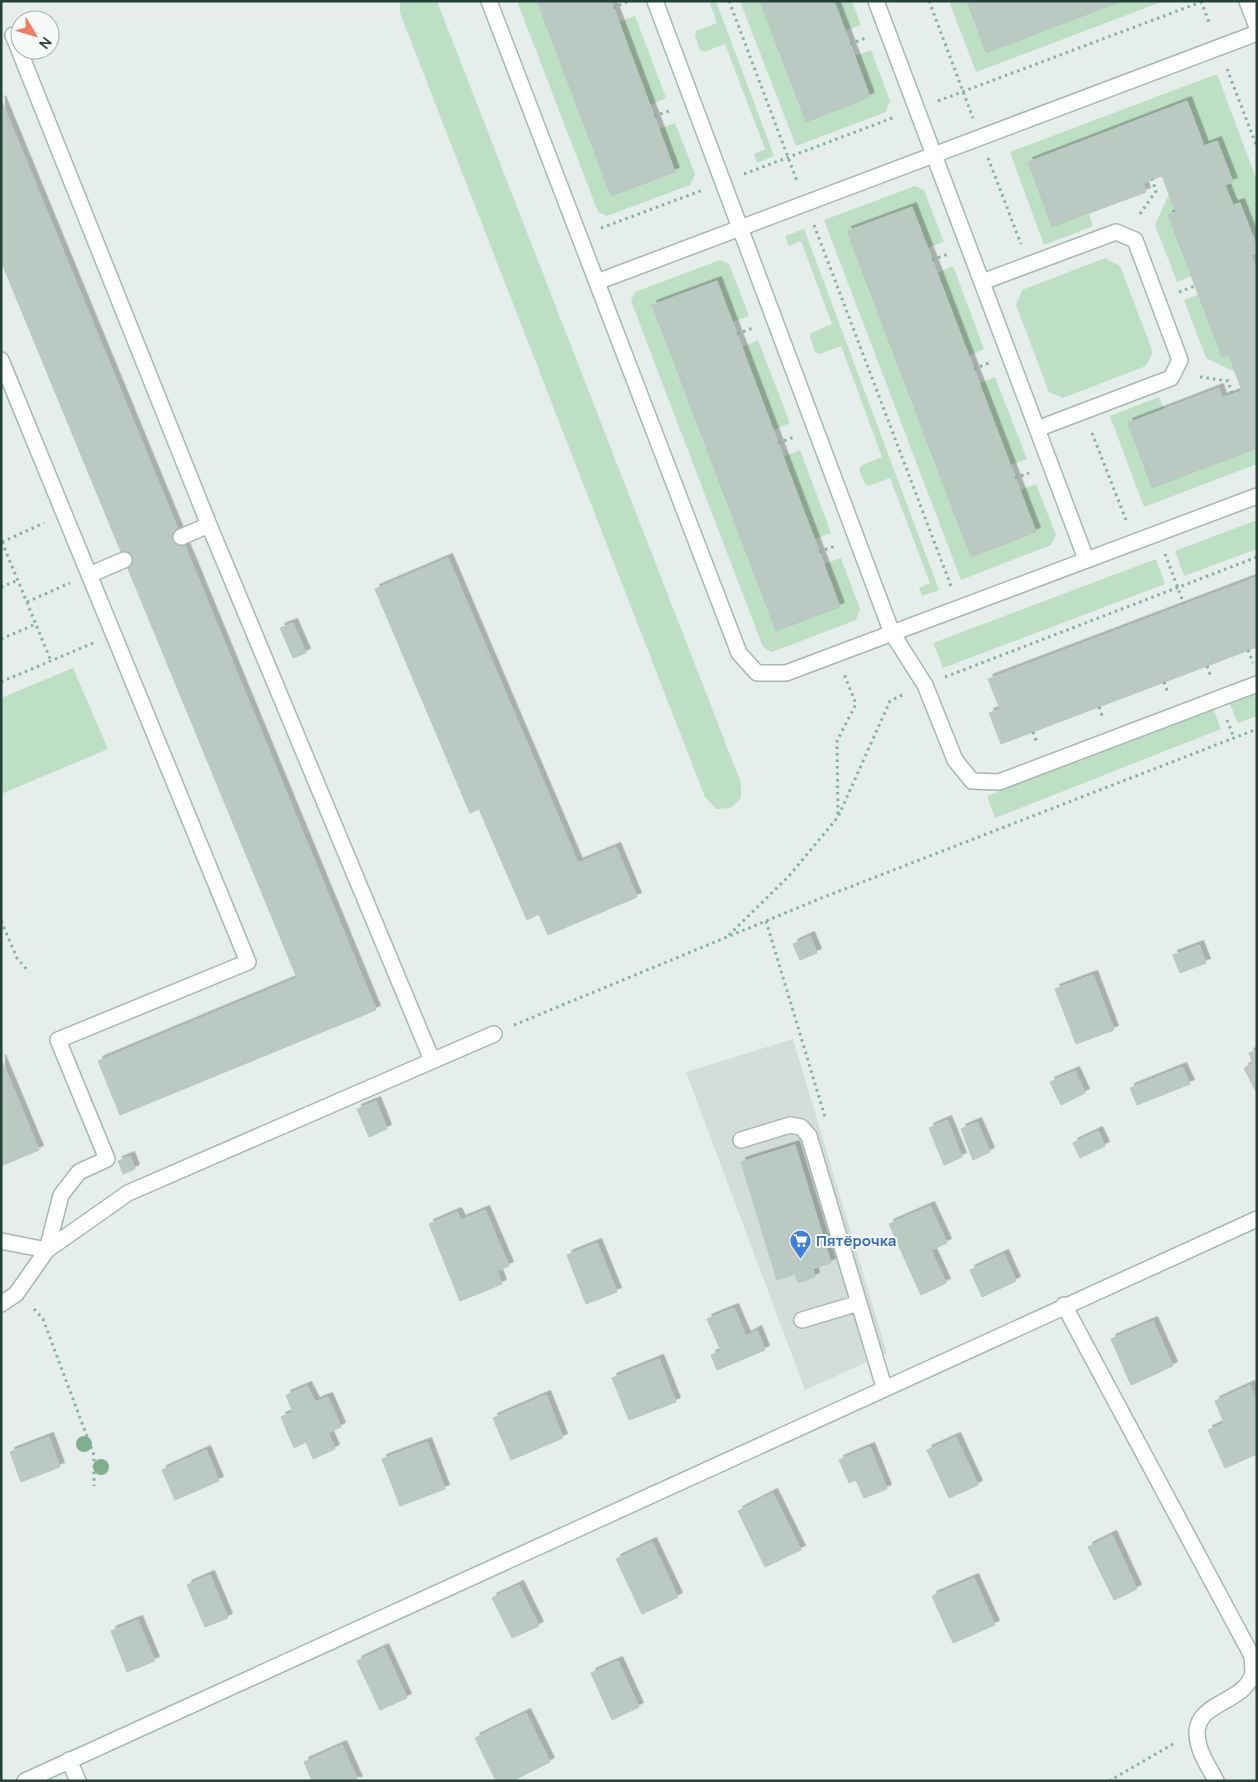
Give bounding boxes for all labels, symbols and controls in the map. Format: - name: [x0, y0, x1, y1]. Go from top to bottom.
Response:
- north arrow: [10, 10, 60, 60]
- text: N: [35, 33, 56, 53]
- supermarket icon: Пятёрочка: [788, 1228, 812, 1259]
- place label: Пятёрочка: [816, 1230, 896, 1251]

